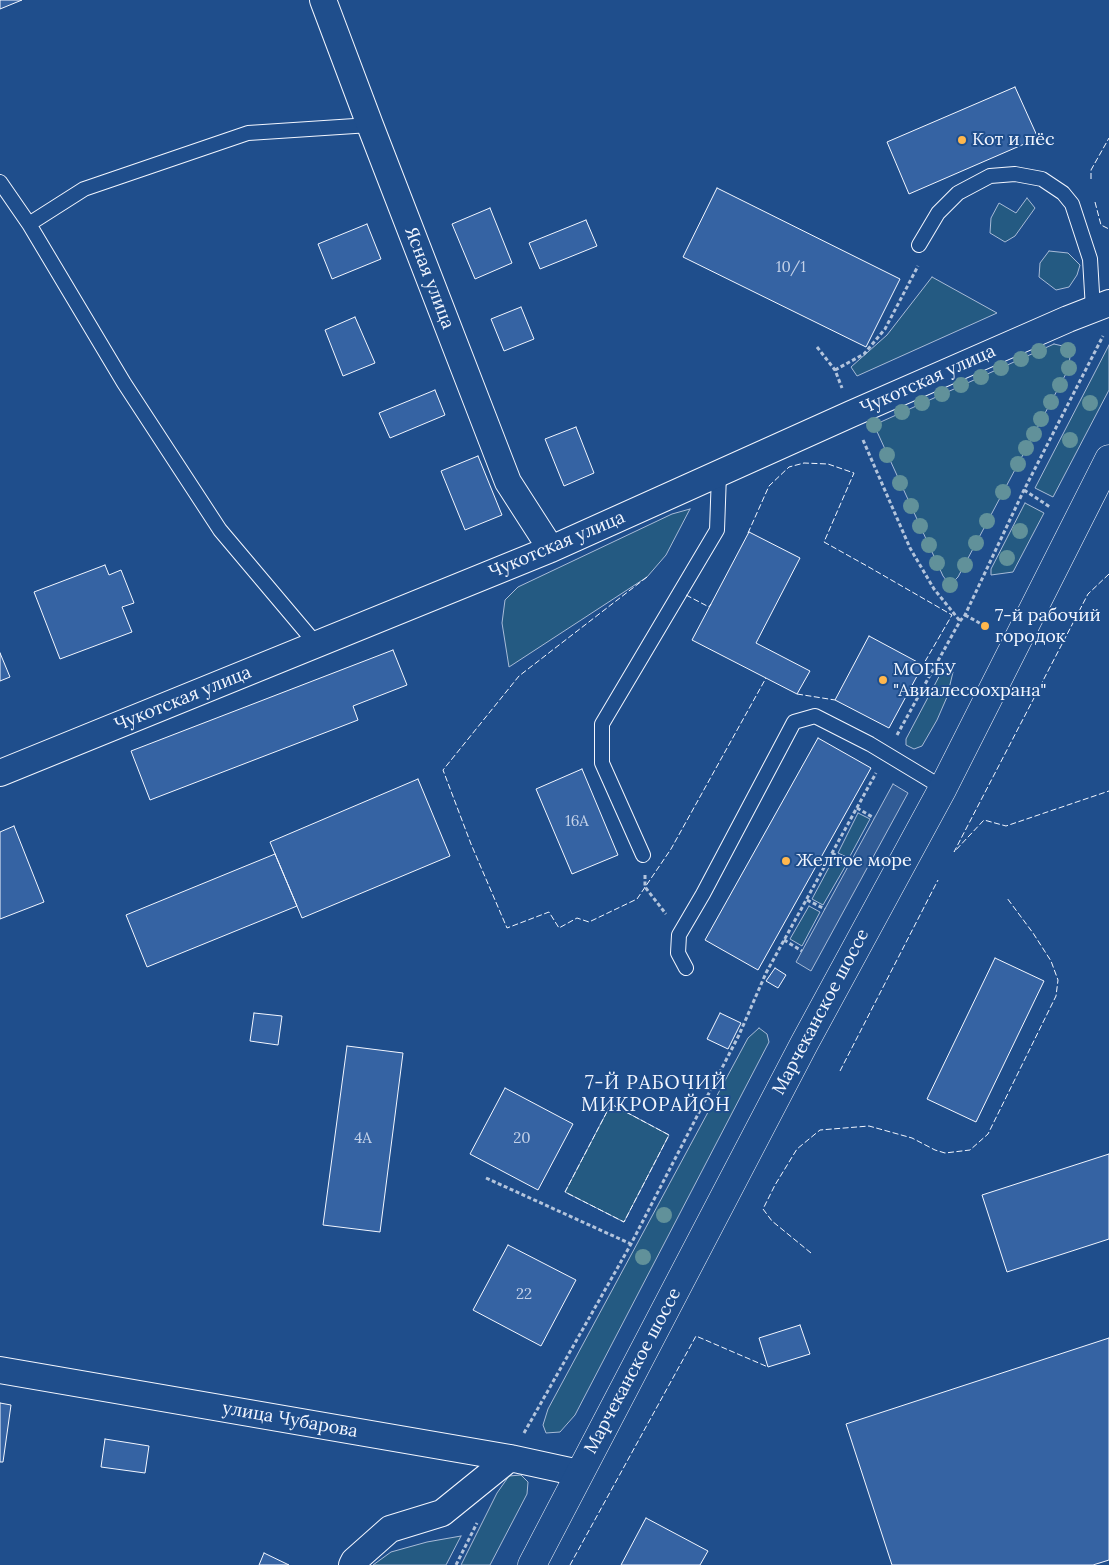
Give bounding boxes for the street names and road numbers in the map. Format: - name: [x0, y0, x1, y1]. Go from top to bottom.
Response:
- street label: Ясная улица: [400, 224, 458, 332]
- street label: Чукотская улица: [857, 341, 999, 419]
- street label: Чукотская улица: [486, 507, 628, 583]
- street label: Чукотская улица: [111, 662, 255, 736]
- street label: Марчеканское шоссе: [768, 925, 874, 1099]
- street label: Марчеканское шоссе: [580, 1284, 686, 1458]
- street label: улица Чубарова: [220, 1397, 360, 1443]

